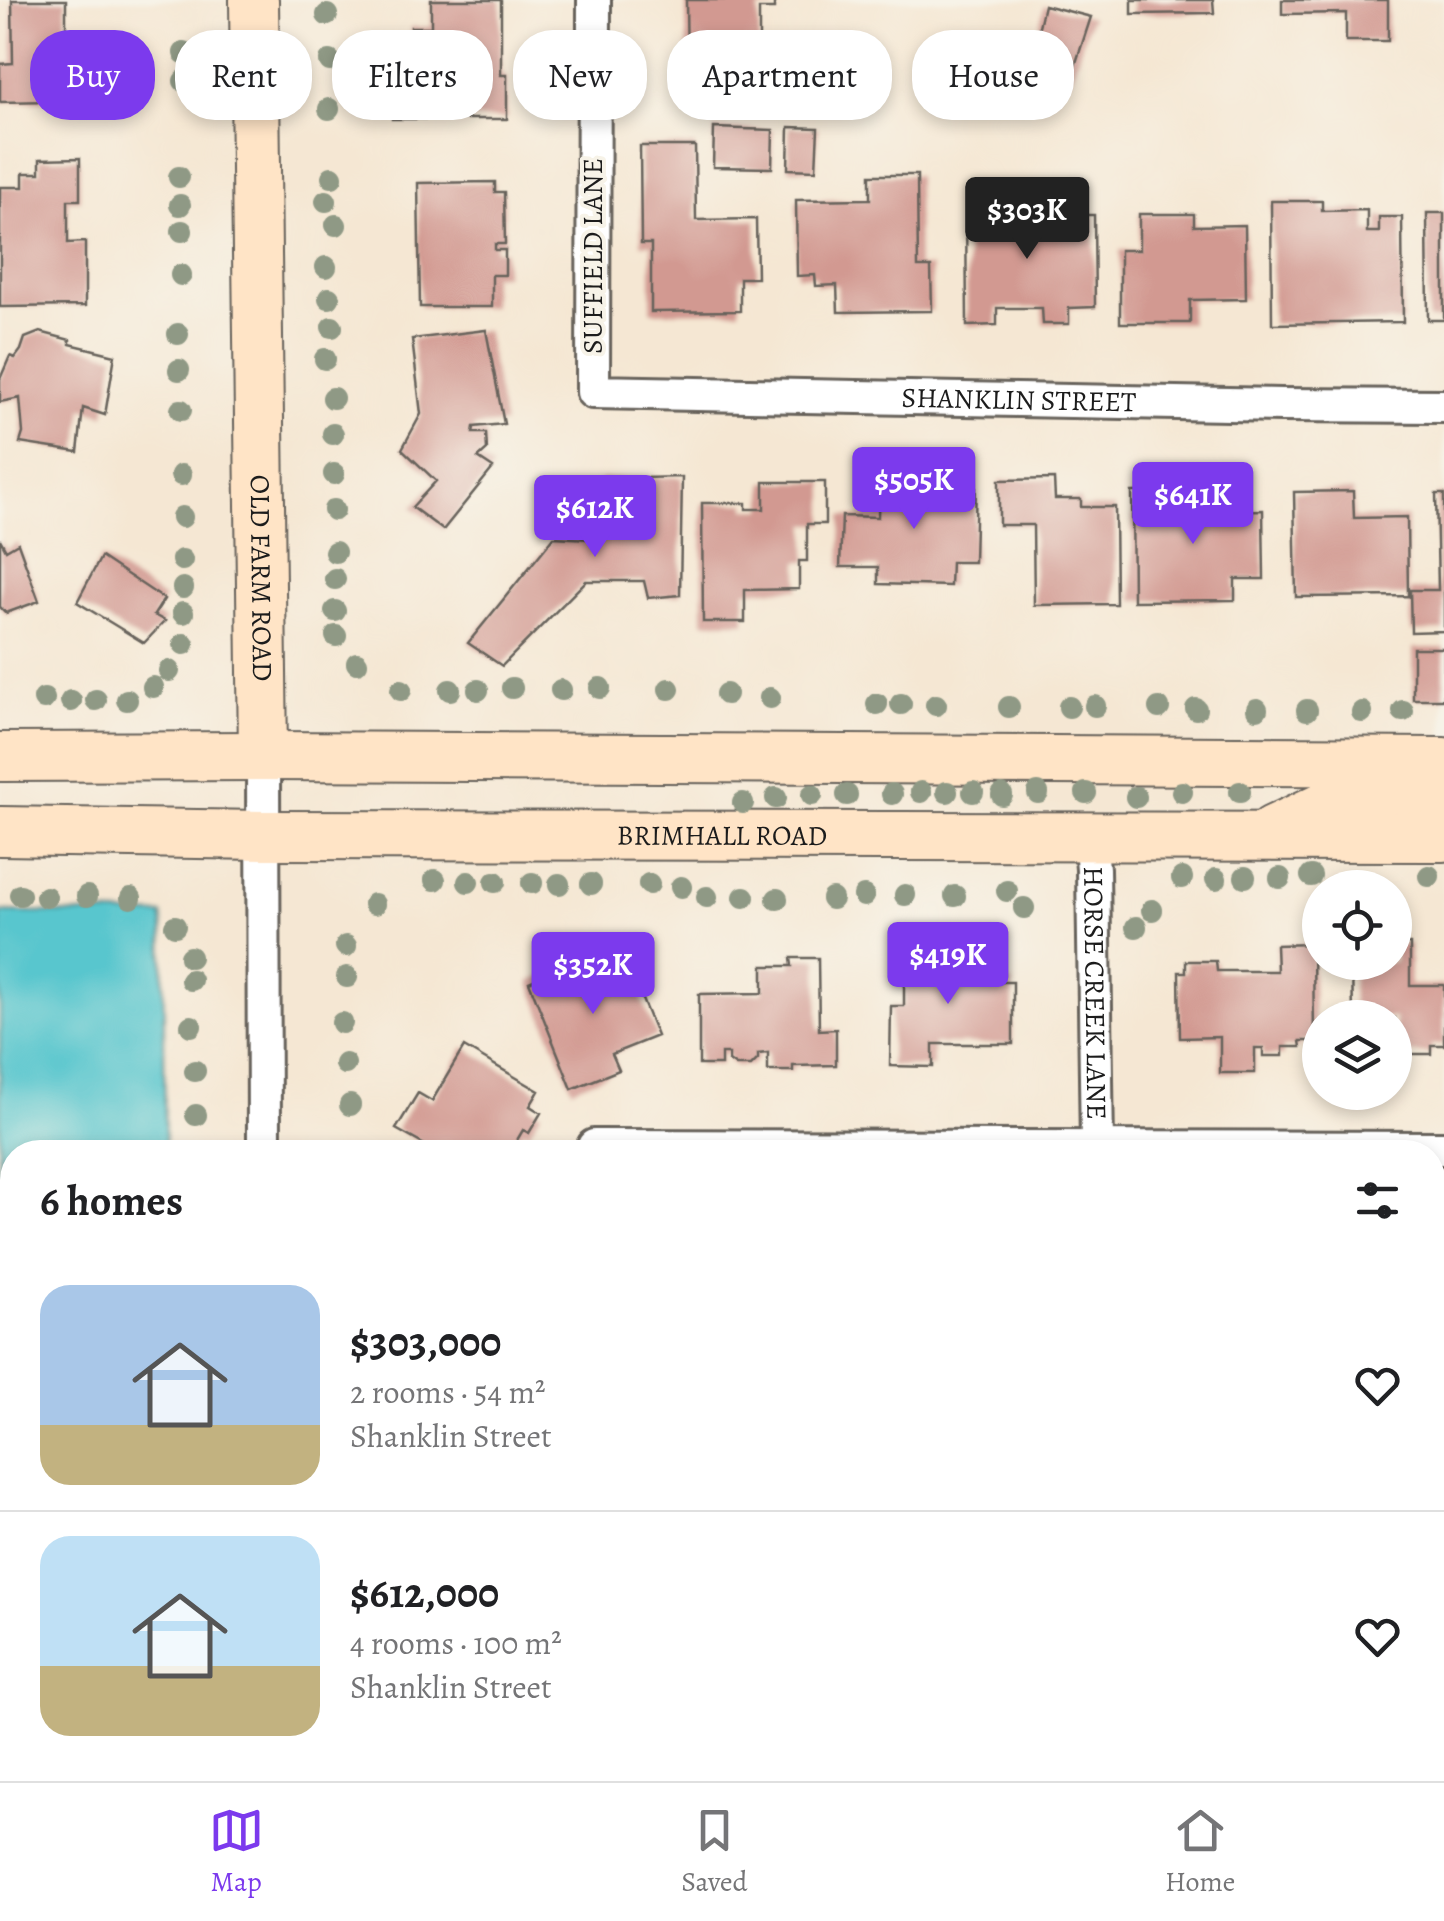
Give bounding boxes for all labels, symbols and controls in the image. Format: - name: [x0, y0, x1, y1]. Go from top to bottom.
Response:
- chip: Buy: [30, 30, 155, 120]
- chip: Rent: [175, 30, 312, 120]
- chip: Filters: [332, 30, 493, 120]
- chip: New: [513, 30, 647, 120]
- chip: Apartment: [667, 30, 892, 120]
- chip: House: [912, 30, 1074, 120]
- street label: SUFFIELD LANE: [574, 158, 612, 354]
- pin: $303K: [957, 177, 1097, 262]
- text: $303K: [987, 187, 1067, 231]
- street label: SHANKLIN STREET: [901, 379, 1137, 421]
- pin: $505K: [844, 447, 984, 532]
- text: $505K: [874, 457, 954, 501]
- pin: $641K: [1123, 462, 1263, 547]
- text: $641K: [1154, 472, 1232, 516]
- street label: OLD FARM ROAD: [241, 474, 281, 682]
- pin: $612K: [525, 475, 665, 560]
- text: $612K: [556, 485, 634, 529]
- street label: BRIMHALL ROAD: [617, 817, 827, 855]
- street label: HORSE CREEK LANE: [1074, 866, 1116, 1120]
- map controls: [1302, 870, 1412, 1110]
- button: locate: [1302, 870, 1412, 980]
- pin: $419K: [878, 922, 1018, 1007]
- pin: $352K: [523, 932, 663, 1017]
- text: $419K: [909, 932, 987, 976]
- text: $352K: [554, 942, 632, 986]
- button: layers: [1302, 1000, 1412, 1110]
- text: 6 homes: [40, 1172, 183, 1229]
- icon: filters: [1350, 1173, 1405, 1228]
- text: $303,000: [350, 1313, 502, 1370]
- icon: home: [120, 1325, 240, 1445]
- icon: heart: [1350, 1358, 1405, 1413]
- text: 2 rooms · 54 m²: [350, 1370, 546, 1414]
- text: Shanklin Street: [350, 1414, 551, 1458]
- text: $612,000: [350, 1564, 499, 1621]
- icon: home: [120, 1576, 240, 1696]
- icon: heart: [1350, 1609, 1405, 1664]
- text: 4 rooms · 100 m²: [350, 1621, 562, 1665]
- text: Shanklin Street: [350, 1665, 551, 1709]
- tab: Map: [209, 1803, 264, 1901]
- tab: Saved: [681, 1803, 748, 1901]
- tab: Home: [1165, 1803, 1235, 1901]

